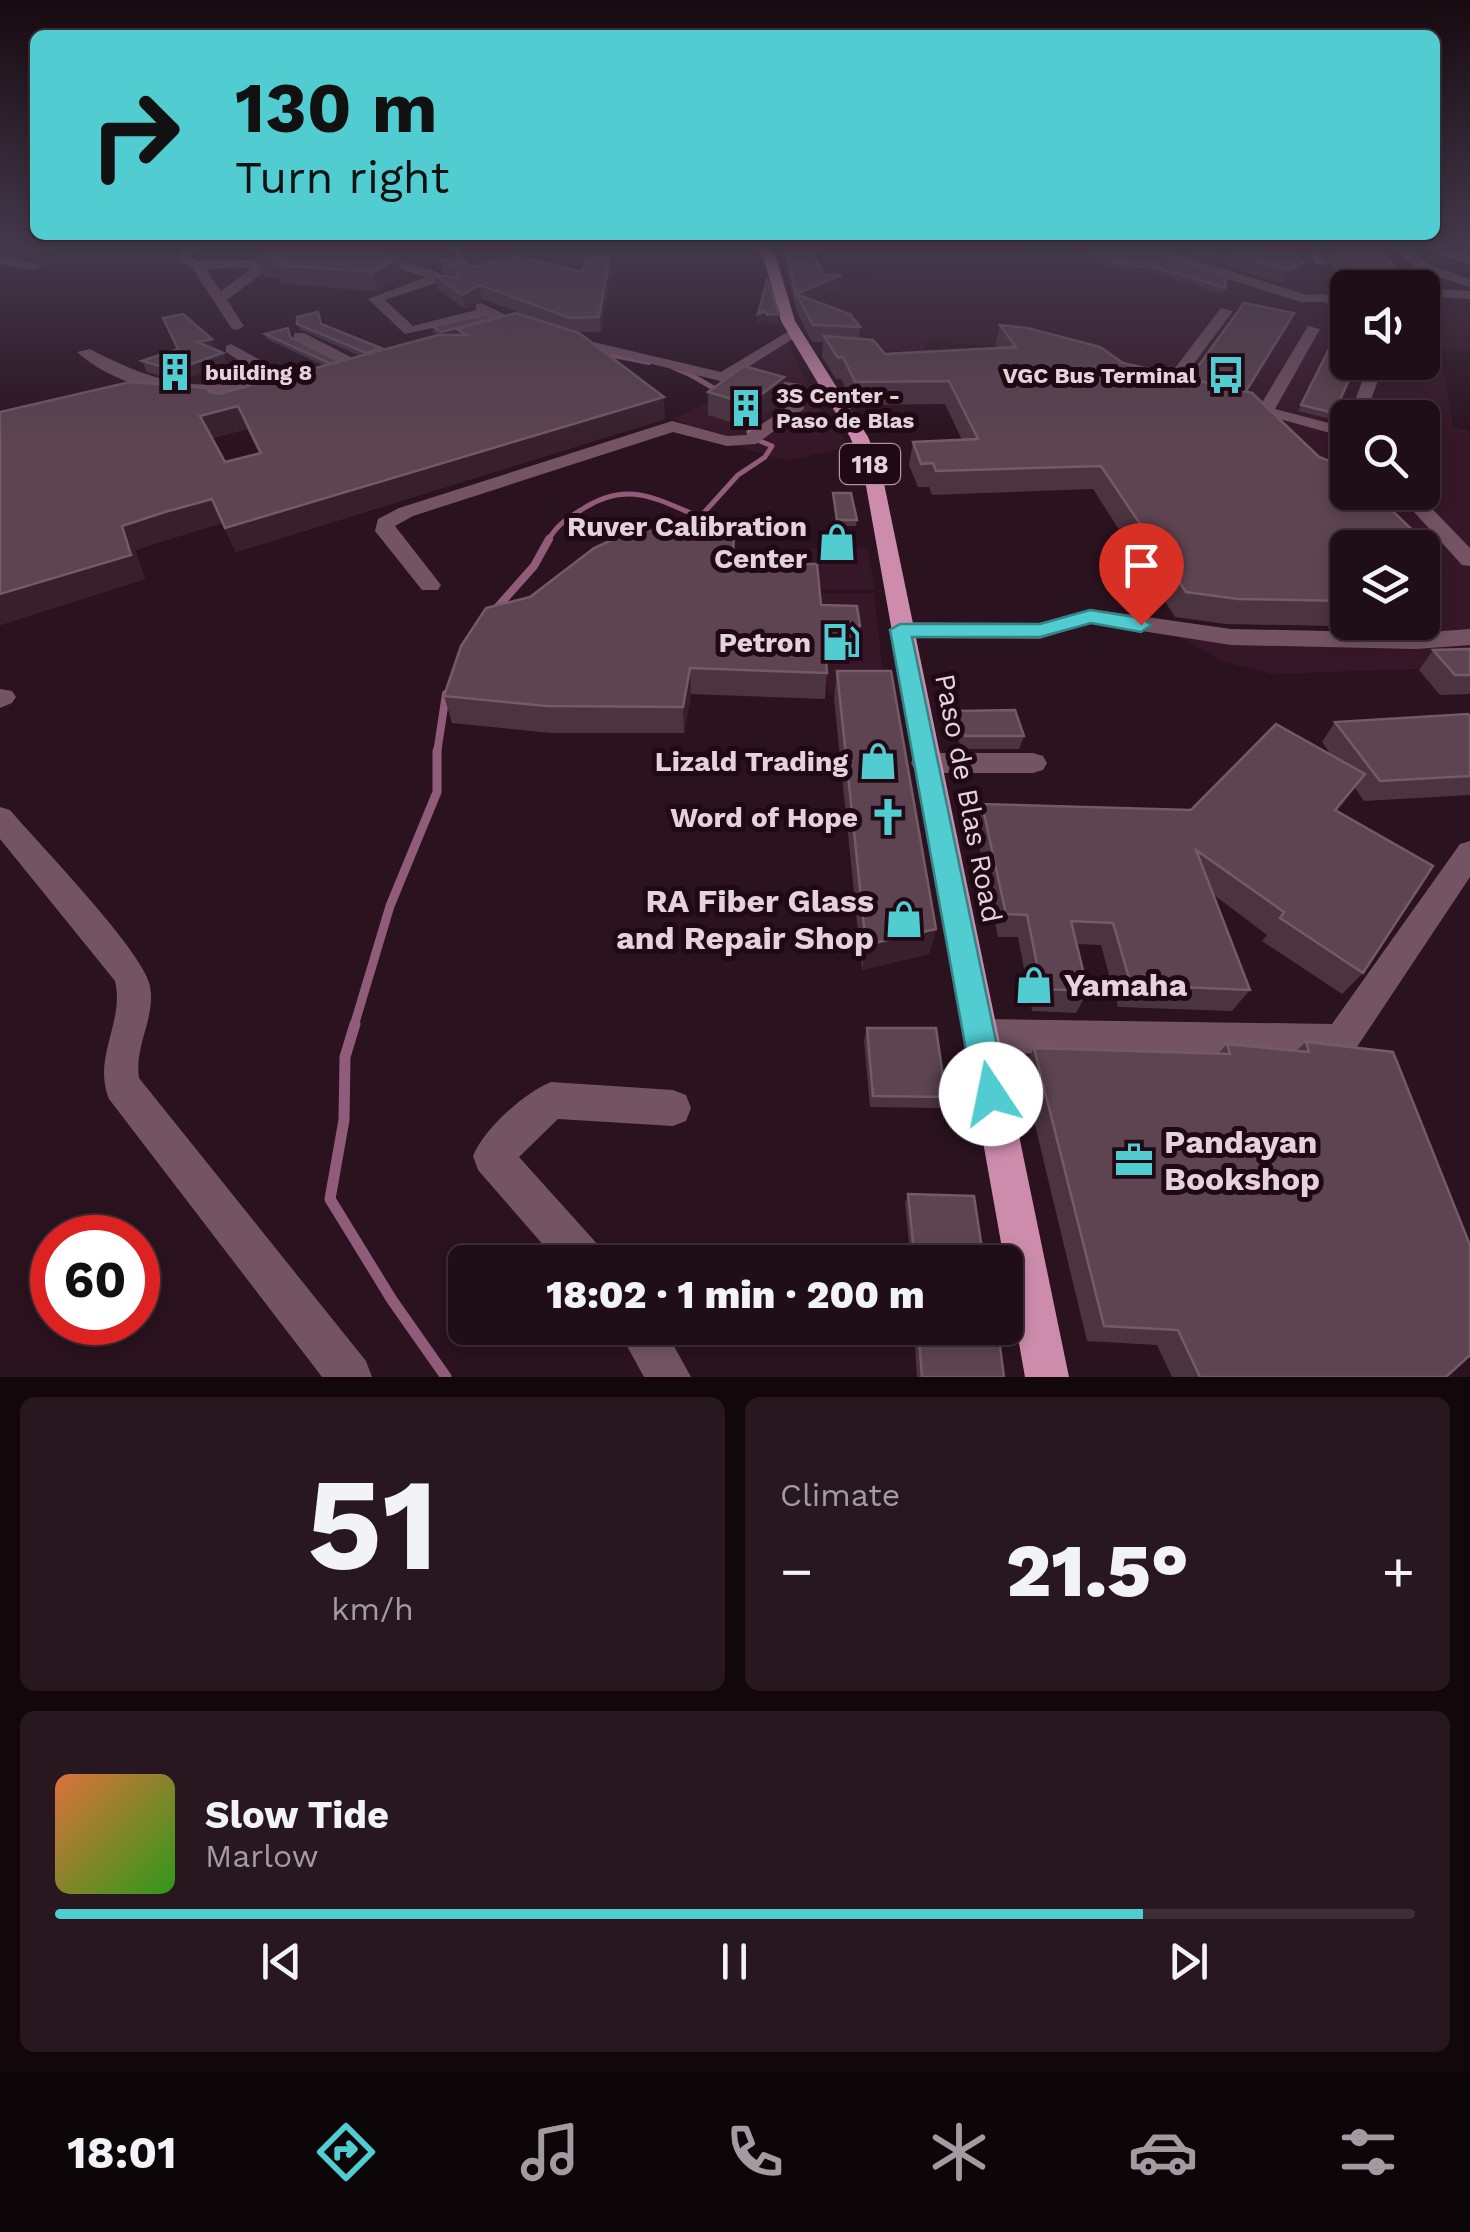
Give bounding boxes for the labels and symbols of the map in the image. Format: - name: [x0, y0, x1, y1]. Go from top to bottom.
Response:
- building icon: building 8: [154, 351, 196, 393]
- bus stop icon: VGC Bus Terminal: [1205, 354, 1247, 396]
- place label: building 8: [205, 360, 312, 385]
- place label: VGC Bus Terminal: [1003, 363, 1197, 388]
- place label: 3S Center - Paso de Blas: [776, 383, 915, 433]
- building icon: 3S Center - Paso de Blas: [725, 387, 767, 429]
- road number: 118: [840, 444, 900, 484]
- place label: Ruver Calibration Center: [567, 510, 807, 575]
- shop icon: Ruver Calibration Center: [816, 521, 858, 563]
- pin: [1099, 523, 1184, 626]
- fuel station icon: Petron: [820, 621, 862, 663]
- place label: Petron: [718, 626, 811, 659]
- street label: Paso de Blas Road: [928, 671, 1009, 925]
- shop icon: Lizald Trading: [857, 740, 899, 782]
- place label: Lizald Trading: [655, 745, 848, 778]
- church icon: Word of Hope: [867, 796, 909, 838]
- place label: Word of Hope: [670, 801, 858, 834]
- place label: RA Fiber Glass and Repair Shop: [616, 882, 874, 957]
- shop icon: RA Fiber Glass and Repair Shop: [883, 898, 925, 940]
- shop icon: Yamaha: [1013, 964, 1055, 1006]
- place label: Yamaha: [1064, 966, 1188, 1004]
- position arrow: [939, 1042, 1043, 1146]
- place label: Pandayan Bookshop: [1164, 1123, 1320, 1198]
- office icon: Pandayan Bookshop: [1113, 1139, 1155, 1181]
- speed limit sign: 60: [30, 1215, 160, 1345]

